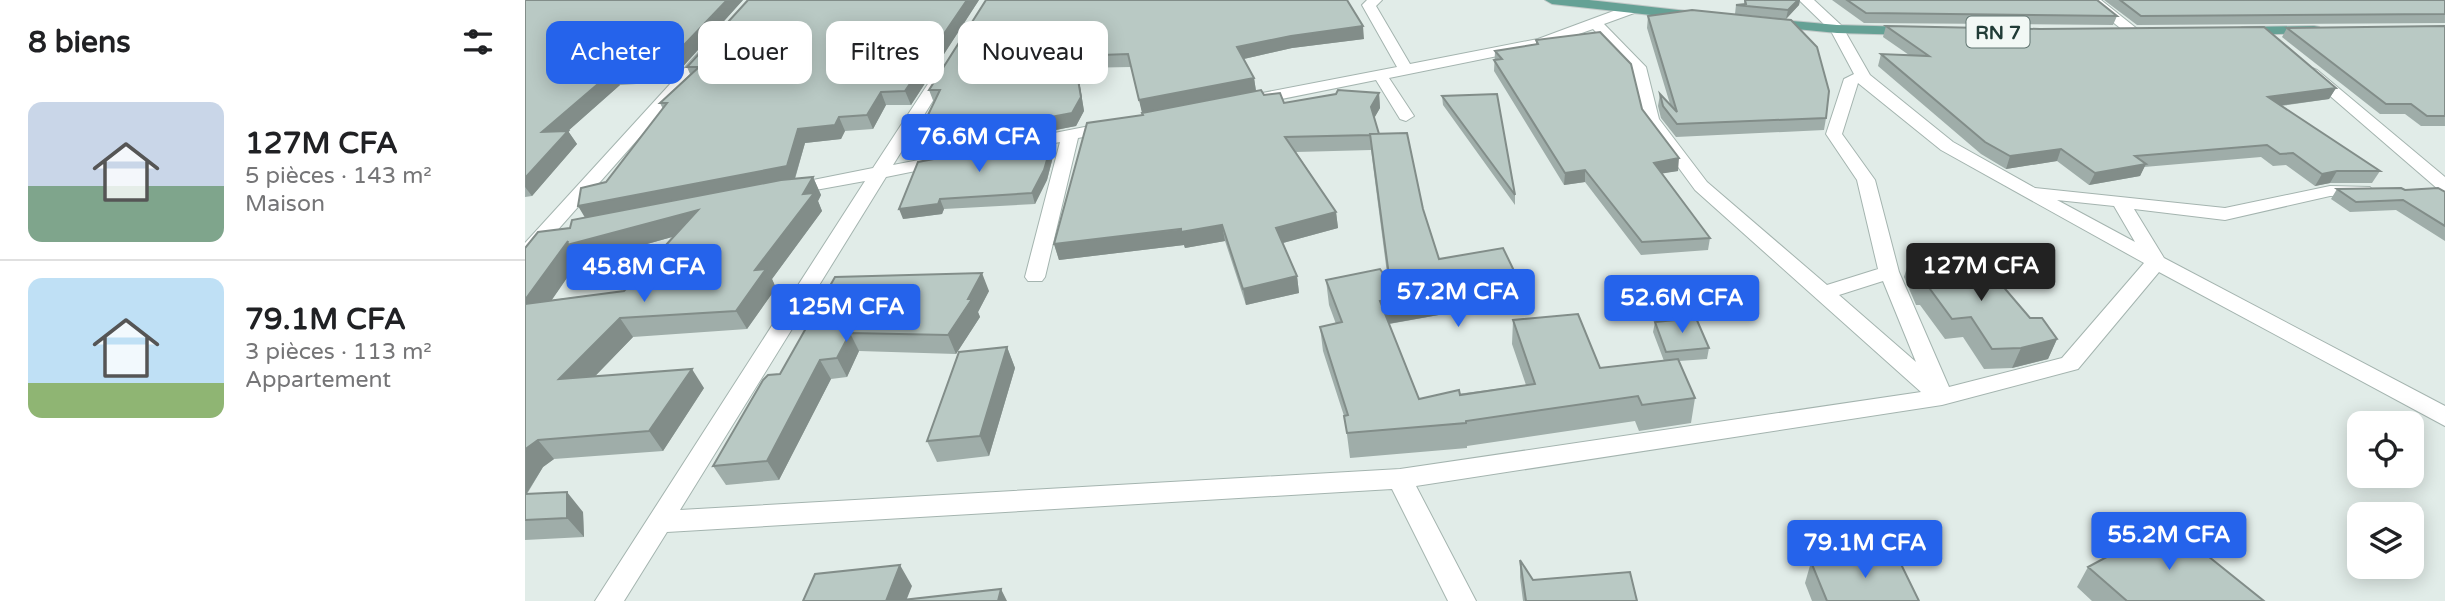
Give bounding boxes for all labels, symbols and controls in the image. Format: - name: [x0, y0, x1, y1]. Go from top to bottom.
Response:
- road number: RN 7: [1967, 16, 2029, 48]
- chip: Acheter: [546, 21, 684, 84]
- chip: Louer: [698, 21, 812, 84]
- chip: Filtres: [826, 21, 944, 84]
- chip: Nouveau: [958, 21, 1108, 84]
- icon: filters: [459, 23, 497, 61]
- text: 8 biens: [28, 24, 131, 61]
- pin: 76.6M CFA: [899, 114, 1059, 174]
- text: 76.6M CFA: [917, 123, 1041, 151]
- text: 127M CFA: [245, 125, 398, 162]
- icon: home: [84, 130, 168, 214]
- text: 5 pièces · 143 m²: [245, 162, 432, 190]
- text: Maison: [245, 190, 325, 218]
- pin: 45.8M CFA: [564, 244, 724, 304]
- pin: 127M CFA: [1909, 244, 2053, 303]
- text: 127M CFA: [1922, 252, 2040, 280]
- text: 45.8M CFA: [582, 253, 706, 281]
- pin: 57.2M CFA: [1378, 270, 1538, 329]
- pin: 52.6M CFA: [1602, 276, 1762, 335]
- text: 57.2M CFA: [1397, 278, 1519, 306]
- pin: 125M CFA: [774, 284, 918, 344]
- text: 52.6M CFA: [1620, 284, 1744, 312]
- text: 125M CFA: [787, 293, 905, 321]
- text: 79.1M CFA: [245, 301, 406, 338]
- icon: home: [84, 306, 168, 390]
- text: 3 pièces · 113 m²: [245, 338, 432, 366]
- text: Appartement: [245, 366, 391, 394]
- map controls: [2347, 411, 2424, 579]
- button: locate: [2347, 411, 2424, 488]
- button: layers: [2347, 502, 2424, 579]
- pin: 55.2M CFA: [2089, 512, 2249, 572]
- pin: 79.1M CFA: [1785, 520, 1945, 580]
- text: 55.2M CFA: [2107, 521, 2231, 549]
- text: 79.1M CFA: [1803, 529, 1927, 557]

